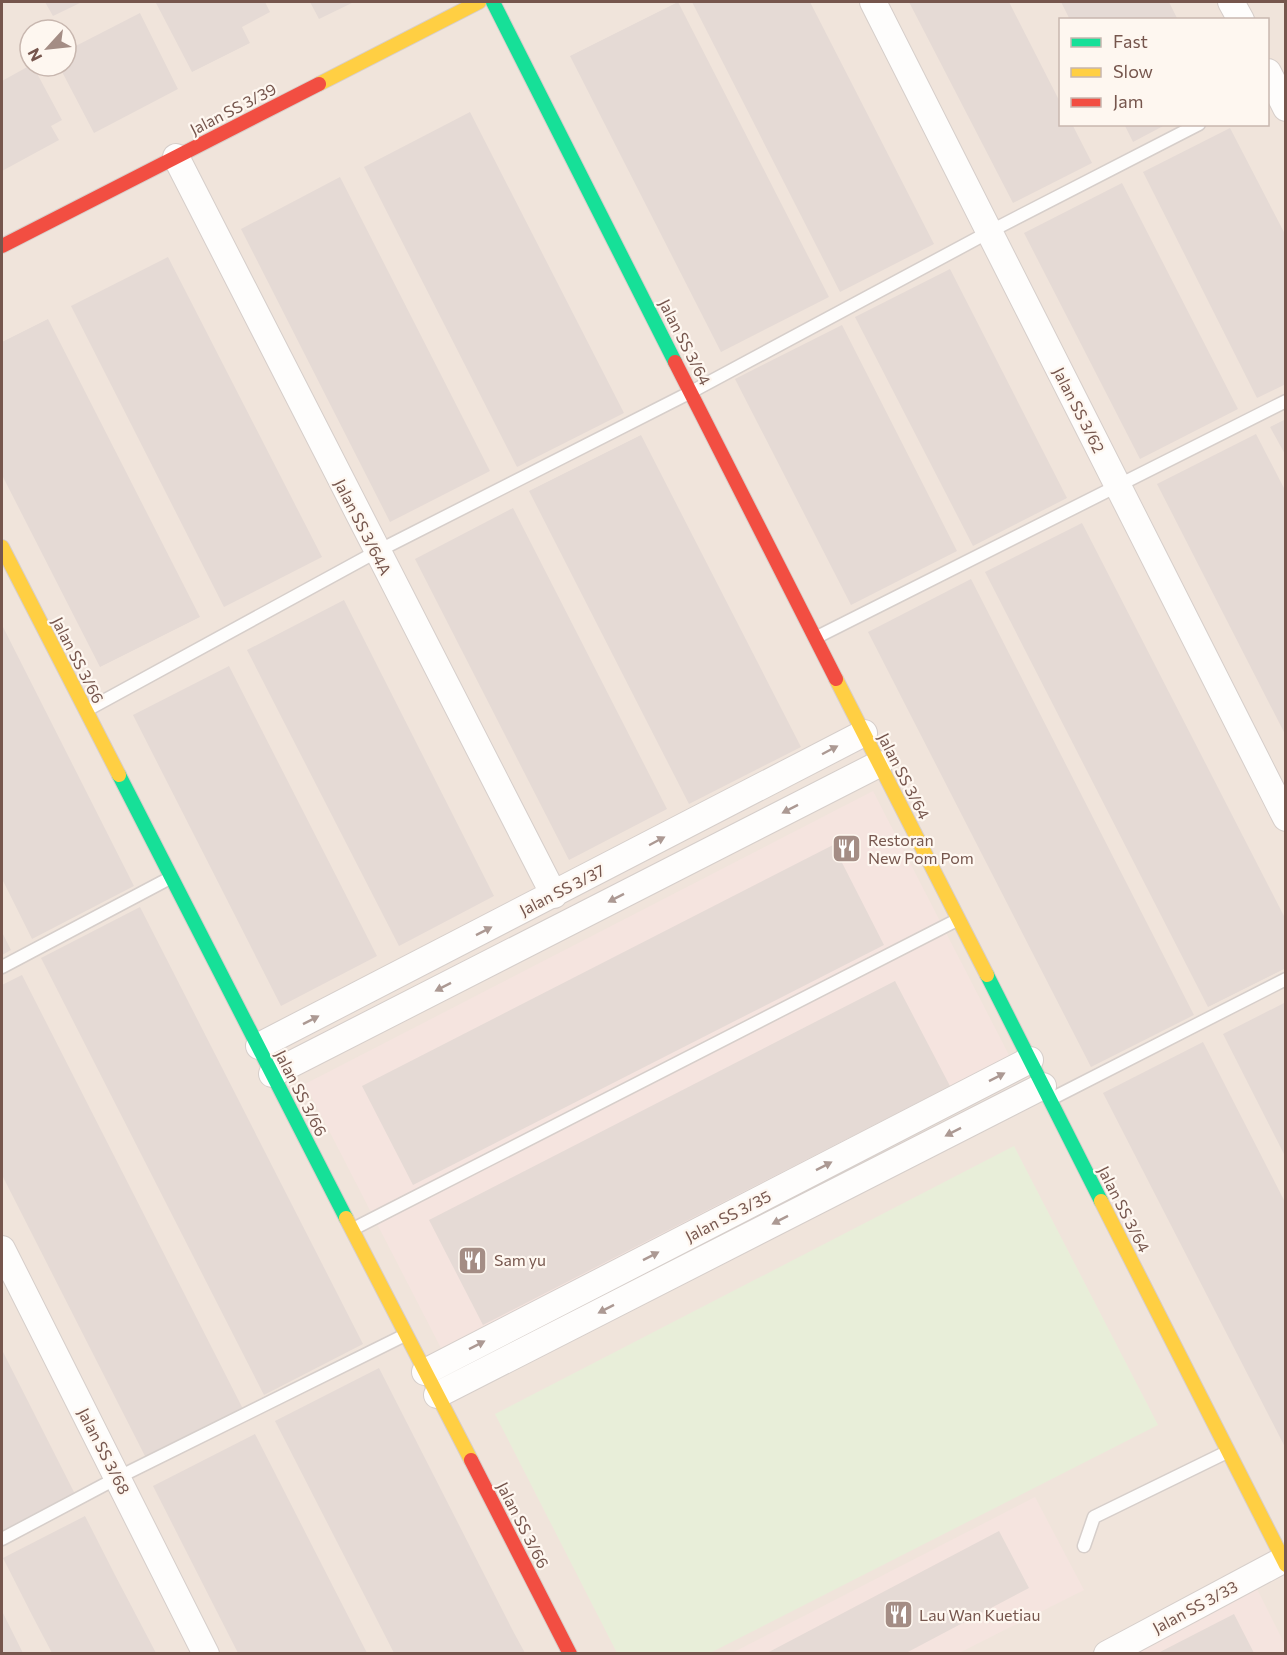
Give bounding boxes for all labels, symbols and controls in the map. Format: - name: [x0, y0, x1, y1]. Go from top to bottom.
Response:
- north arrow: [18, 18, 78, 78]
- legend: [1059, 18, 1269, 126]
- text: Fast: [1113, 30, 1148, 52]
- text: N: [23, 45, 45, 65]
- text: Slow: [1113, 60, 1153, 82]
- street label: Jalan SS 3/39: [186, 79, 279, 138]
- text: Jam: [1113, 90, 1143, 112]
- street label: Jalan SS 3/64: [656, 295, 716, 388]
- street label: Jalan SS 3/62: [1050, 364, 1109, 456]
- street label: Jalan SS 3/64A: [331, 476, 396, 578]
- street label: Jalan SS 3/66: [49, 613, 108, 706]
- street label: Jalan SS 3/64: [875, 729, 935, 822]
- one-way arrow: [822, 745, 839, 755]
- one-way arrow: [781, 804, 799, 814]
- place label: Restoran New Pom Pom: [868, 830, 974, 867]
- restaurant icon: Restoran New Pom Pom: [831, 833, 863, 865]
- one-way arrow: [649, 836, 666, 846]
- street label: Jalan SS 3/37: [516, 860, 608, 919]
- one-way arrow: [608, 893, 625, 903]
- one-way arrow: [475, 926, 493, 936]
- one-way arrow: [434, 982, 451, 992]
- one-way arrow: [302, 1015, 319, 1024]
- street label: Jalan SS 3/66: [272, 1046, 331, 1139]
- one-way arrow: [989, 1072, 1006, 1082]
- one-way arrow: [945, 1127, 962, 1136]
- one-way arrow: [816, 1161, 833, 1171]
- street label: Jalan SS 3/64: [1095, 1162, 1155, 1255]
- street label: Jalan SS 3/35: [682, 1186, 774, 1245]
- one-way arrow: [771, 1215, 788, 1225]
- restaurant icon: Sam yu: [457, 1244, 489, 1276]
- place label: Sam yu: [494, 1250, 546, 1269]
- one-way arrow: [642, 1251, 659, 1260]
- one-way arrow: [597, 1304, 614, 1314]
- one-way arrow: [469, 1340, 486, 1350]
- street label: Jalan SS 3/68: [75, 1404, 134, 1497]
- street label: Jalan SS 3/66: [494, 1478, 553, 1571]
- street label: Jalan SS 3/33: [1149, 1576, 1241, 1637]
- restaurant icon: Lau Wan Kuetiau: [882, 1599, 914, 1631]
- place label: Lau Wan Kuetiau: [919, 1605, 1040, 1624]

